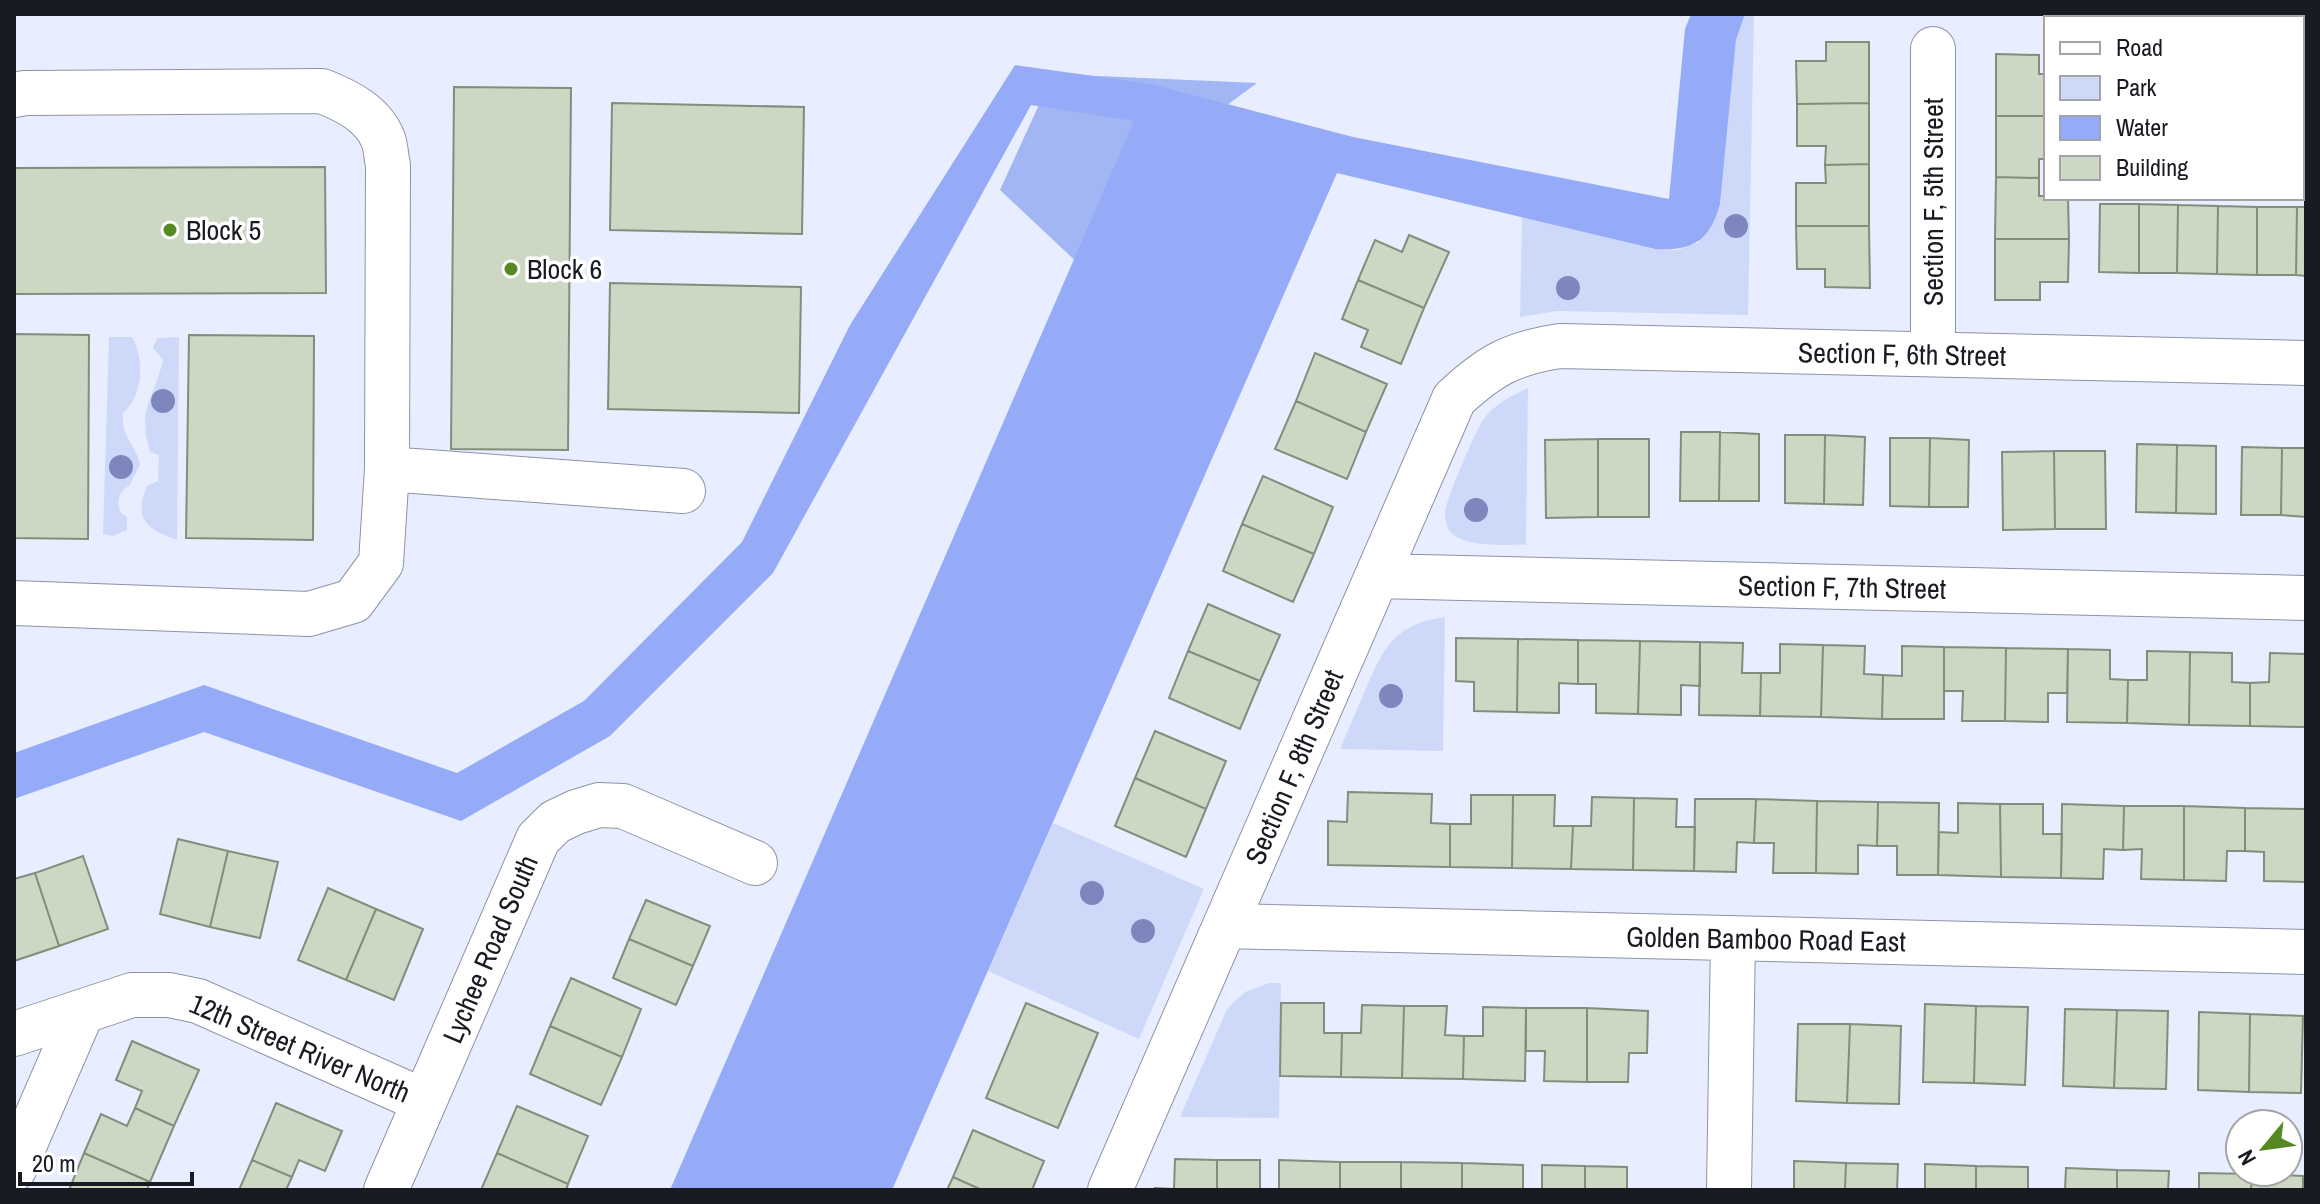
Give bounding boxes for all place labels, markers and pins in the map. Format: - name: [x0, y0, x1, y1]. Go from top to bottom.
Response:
- place label: Block 5: [186, 211, 261, 249]
- marker: Block 5: [161, 221, 179, 239]
- place label: Block 6: [527, 250, 602, 288]
- marker: Block 6: [502, 260, 520, 278]

